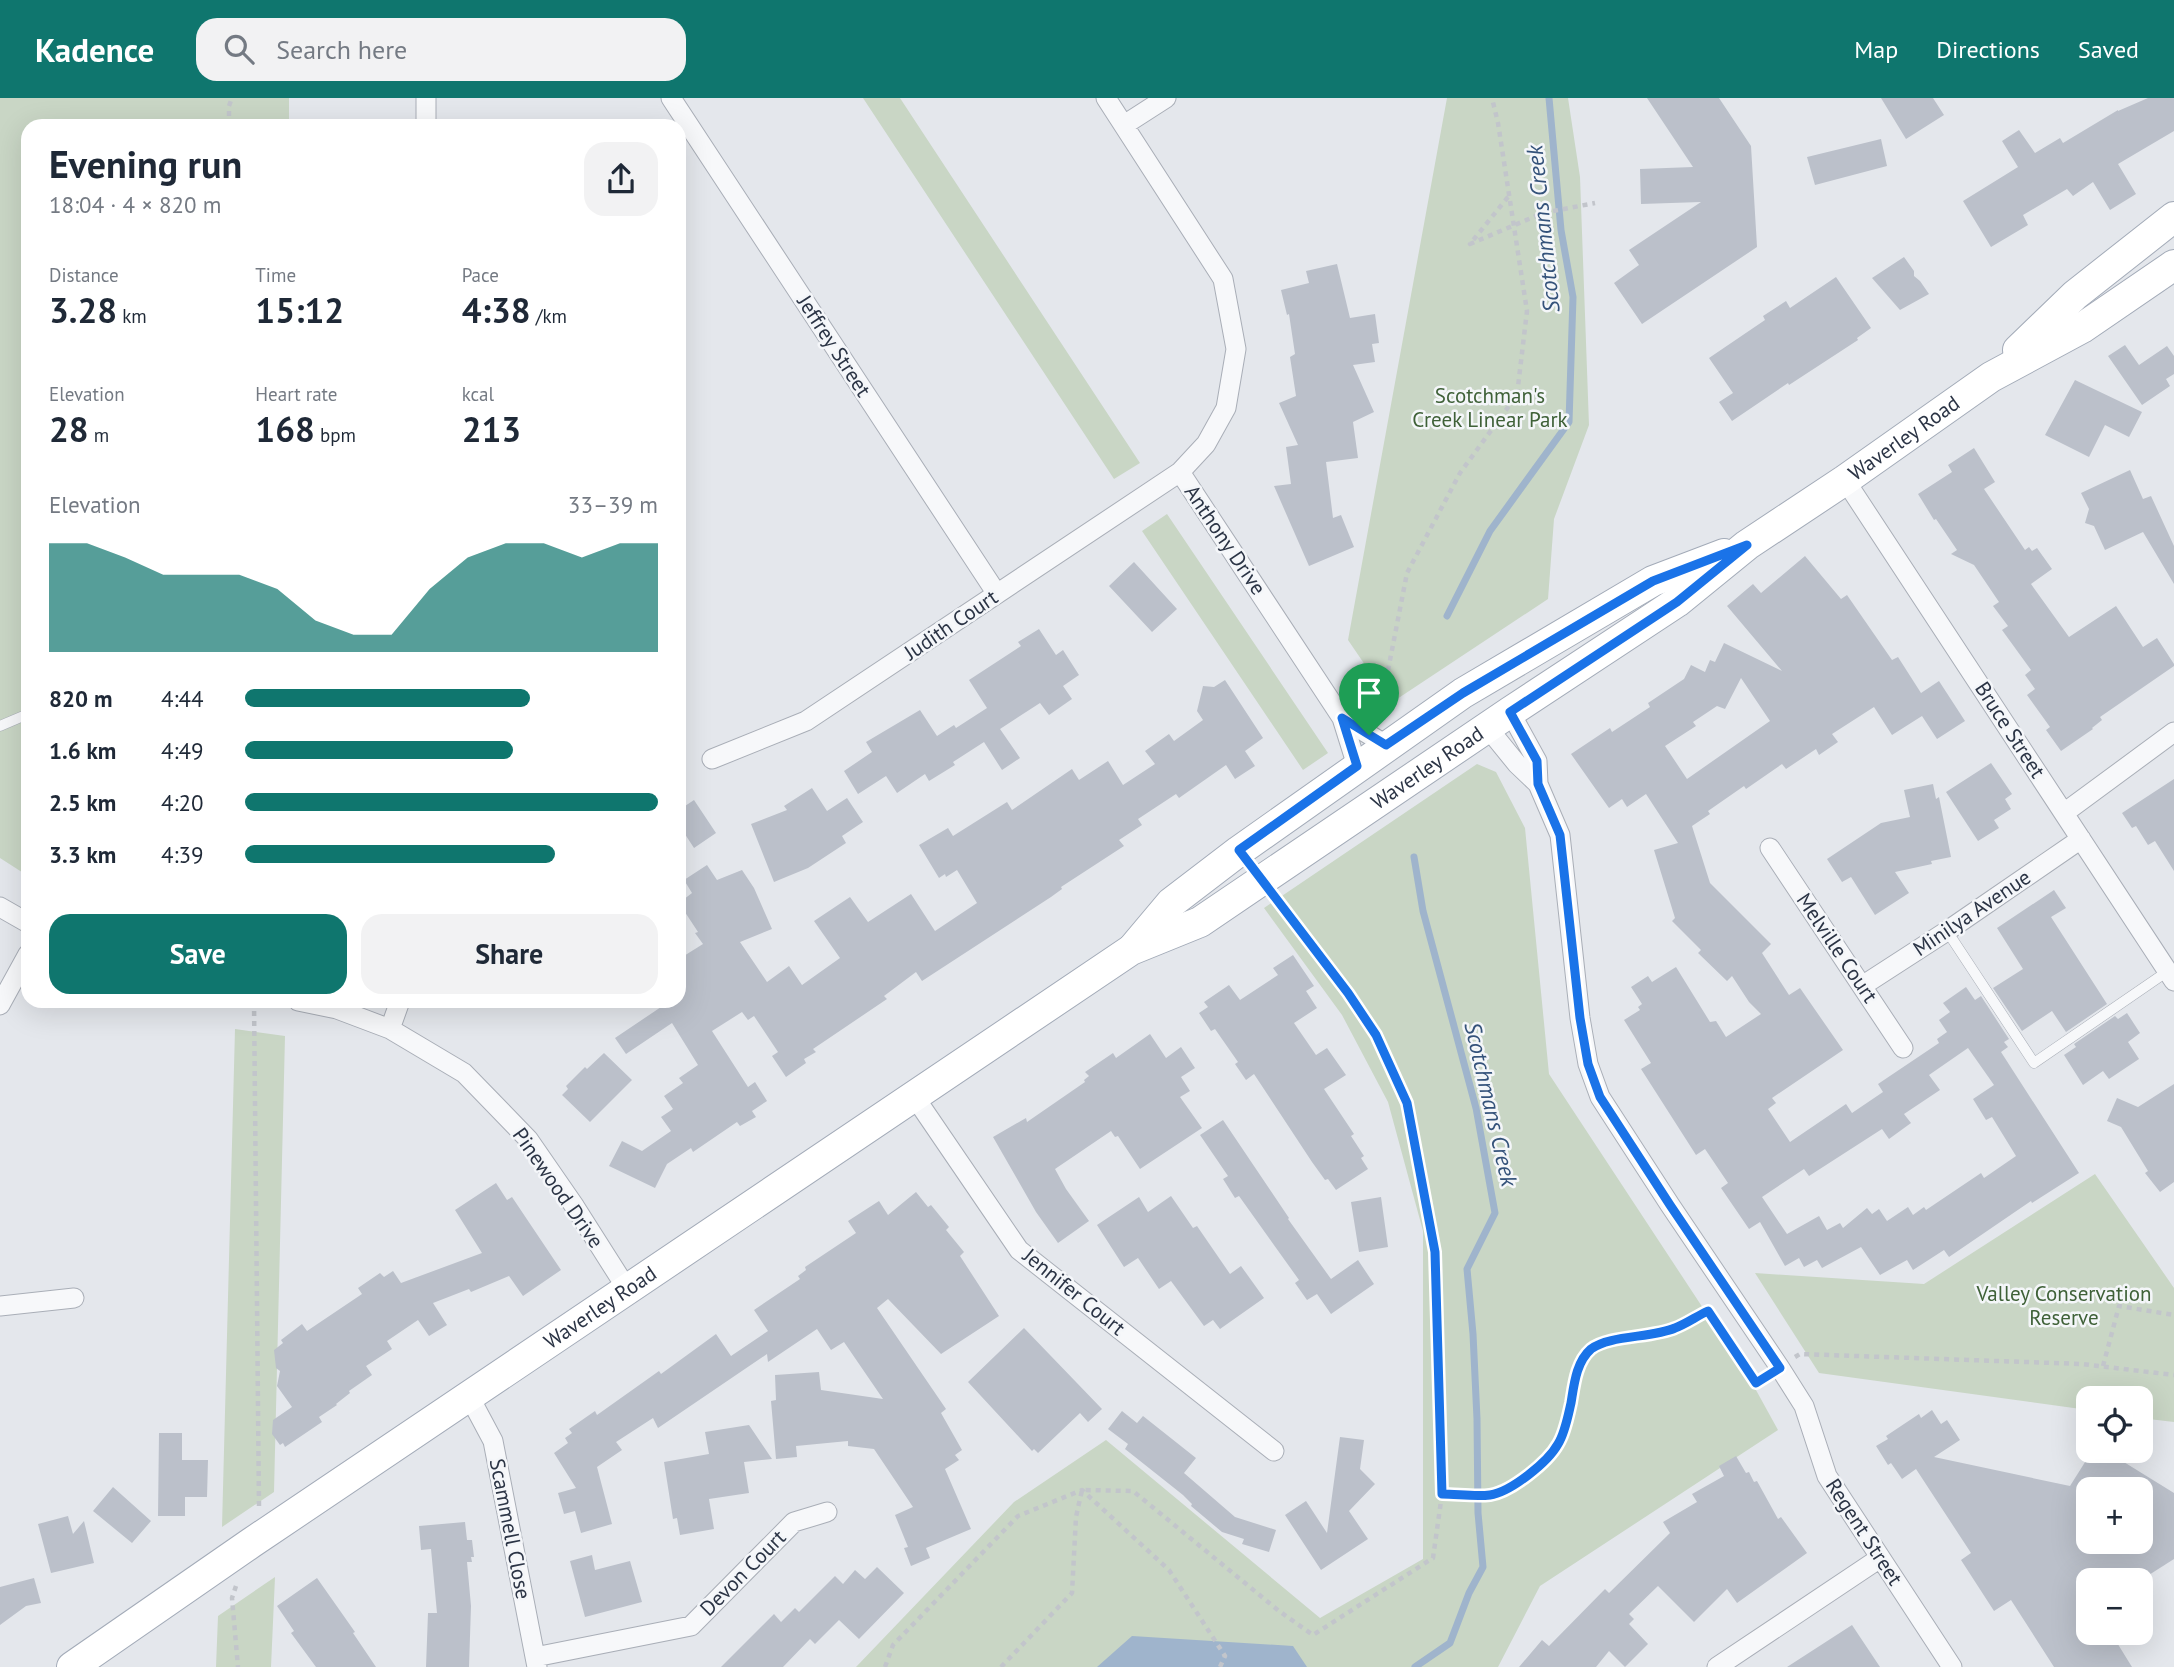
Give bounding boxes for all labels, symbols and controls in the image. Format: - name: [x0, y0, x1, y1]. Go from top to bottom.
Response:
- search box: [196, 18, 686, 81]
- text: Kadence: [35, 28, 154, 71]
- icon: search: [220, 30, 258, 68]
- text: Search here: [276, 33, 407, 66]
- text: Map: [1854, 34, 1898, 65]
- text: Directions: [1936, 34, 2040, 65]
- text: Saved: [2078, 34, 2139, 65]
- text: Evening run: [49, 139, 242, 188]
- button: share: [584, 142, 658, 216]
- water label: Scotchmans Creek: [1519, 142, 1566, 314]
- text: 18:04 · 4 × 820 m: [49, 190, 221, 219]
- text: Distance: [49, 263, 119, 287]
- text: Time: [255, 263, 296, 287]
- text: Pace: [462, 263, 499, 287]
- text: 3.28: [49, 287, 117, 333]
- text: 15:12: [255, 287, 344, 333]
- text: 4:38: [462, 287, 531, 333]
- street label: Jeffrey Street: [791, 289, 877, 402]
- text: km: [117, 304, 147, 328]
- text: /km: [531, 304, 567, 328]
- text: Elevation: [49, 382, 125, 406]
- text: Heart rate: [255, 382, 337, 406]
- text: kcal: [462, 382, 494, 406]
- park label: Scotchman's Creek Linear Park: [1412, 382, 1568, 433]
- street label: Waverley Road: [1843, 389, 1965, 486]
- text: 28: [49, 406, 89, 452]
- text: 168: [255, 406, 315, 452]
- text: 213: [462, 406, 521, 452]
- text: m: [89, 423, 109, 447]
- text: bpm: [315, 423, 356, 447]
- street label: Anthony Drive: [1179, 480, 1272, 600]
- text: Elevation: [49, 490, 141, 519]
- text: 33–39 m: [568, 490, 658, 519]
- street label: Judith Court: [898, 583, 1003, 666]
- pin: [1339, 663, 1399, 735]
- icon: arrive: [1350, 674, 1388, 712]
- street label: Bruce Street: [1969, 676, 2052, 783]
- text: 820 m: [49, 684, 112, 713]
- text: 4:44: [161, 684, 204, 713]
- street label: Waverley Road: [1366, 720, 1489, 815]
- text: 1.6 km: [49, 736, 116, 765]
- text: 4:49: [161, 736, 204, 765]
- text: 2.5 km: [49, 788, 116, 817]
- text: 4:20: [161, 788, 204, 817]
- text: 3.3 km: [49, 840, 116, 869]
- text: 4:39: [161, 840, 204, 869]
- street label: Minilya Avenue: [1908, 863, 2036, 962]
- street label: Melville Court: [1791, 888, 1884, 1008]
- button: Save: [49, 914, 347, 994]
- button: Share: [361, 914, 658, 994]
- water label: Scotchmans Creek: [1458, 1019, 1525, 1191]
- street label: Pinewood Drive: [507, 1122, 610, 1253]
- street label: Jennifer Court: [1017, 1241, 1131, 1341]
- street label: Waverley Road: [539, 1260, 662, 1355]
- park label: Valley Conservation Reserve: [1975, 1280, 2152, 1331]
- map controls: [2076, 1386, 2153, 1645]
- button: locate: [2076, 1386, 2153, 1463]
- street label: Scammell Close: [484, 1456, 537, 1601]
- street label: Regent Street: [1820, 1473, 1909, 1590]
- button: +: [2076, 1477, 2153, 1554]
- street label: Devon Court: [694, 1524, 791, 1621]
- button: −: [2076, 1568, 2153, 1645]

